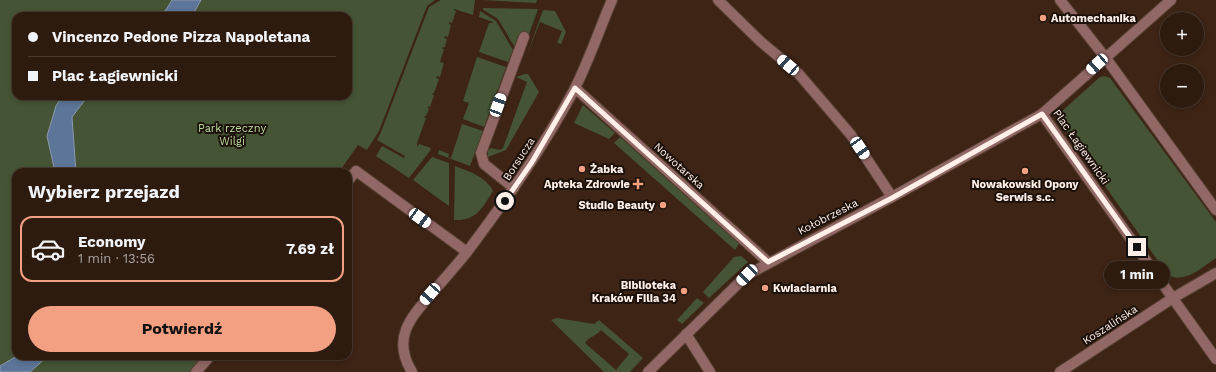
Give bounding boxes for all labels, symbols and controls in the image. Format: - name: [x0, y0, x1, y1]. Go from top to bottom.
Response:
- place label: Automechanika: [1051, 12, 1137, 25]
- map controls: [1160, 12, 1204, 108]
- button: +: [1160, 12, 1204, 56]
- marker: Automechanika: [1038, 13, 1048, 23]
- text: Vincenzo Pedone Pizza Napoletana: [52, 28, 310, 46]
- car: [1084, 52, 1110, 76]
- car: [775, 53, 801, 77]
- button: −: [1160, 64, 1204, 108]
- text: Plac Łagiewnicki: [52, 67, 178, 85]
- car: [488, 92, 508, 118]
- street label: Plac Łagiewnicki: [1050, 107, 1112, 187]
- park label: Park rzeczny Wilgi: [198, 122, 266, 148]
- street label: Borsucza: [500, 135, 538, 183]
- car: [848, 135, 872, 161]
- street label: Nowotarska: [651, 140, 707, 192]
- place label: Żabka: [590, 163, 624, 176]
- marker: Żabka: [577, 164, 587, 174]
- marker: Nowakowski Opony Serwis s.c.: [1020, 166, 1030, 176]
- place label: Apteka Zdrowie: [544, 178, 630, 191]
- place label: Nowakowski Opony Serwis s.c.: [971, 178, 1079, 204]
- marker: Apteka Zdrowie: [633, 179, 643, 189]
- text: Wybierz przejazd: [28, 181, 180, 202]
- route start: [496, 192, 514, 210]
- street label: Kołobrzeska: [796, 196, 860, 238]
- place label: Studio Beauty: [578, 199, 656, 212]
- marker: Studio Beauty: [658, 200, 668, 210]
- car: [407, 206, 433, 230]
- icon: car: [30, 231, 66, 267]
- text: Economy: [78, 233, 145, 251]
- route end: [1128, 238, 1146, 256]
- text: 7.69 zł: [286, 240, 334, 258]
- text: 1 min · 13:56: [78, 251, 155, 266]
- callout: 1 min: [1104, 261, 1170, 289]
- car: [734, 262, 760, 288]
- text: 1 min: [1120, 267, 1154, 282]
- place label: Biblioteka Kraków Filia 34: [592, 279, 677, 305]
- car: [418, 281, 442, 307]
- place label: Kwiaciarnia: [773, 282, 837, 295]
- marker: Kwiaciarnia: [760, 283, 770, 293]
- marker: Biblioteka Kraków Filia 34: [679, 286, 689, 296]
- street label: Koszalińska: [1080, 303, 1140, 347]
- button: Potwierdź: [28, 306, 336, 352]

